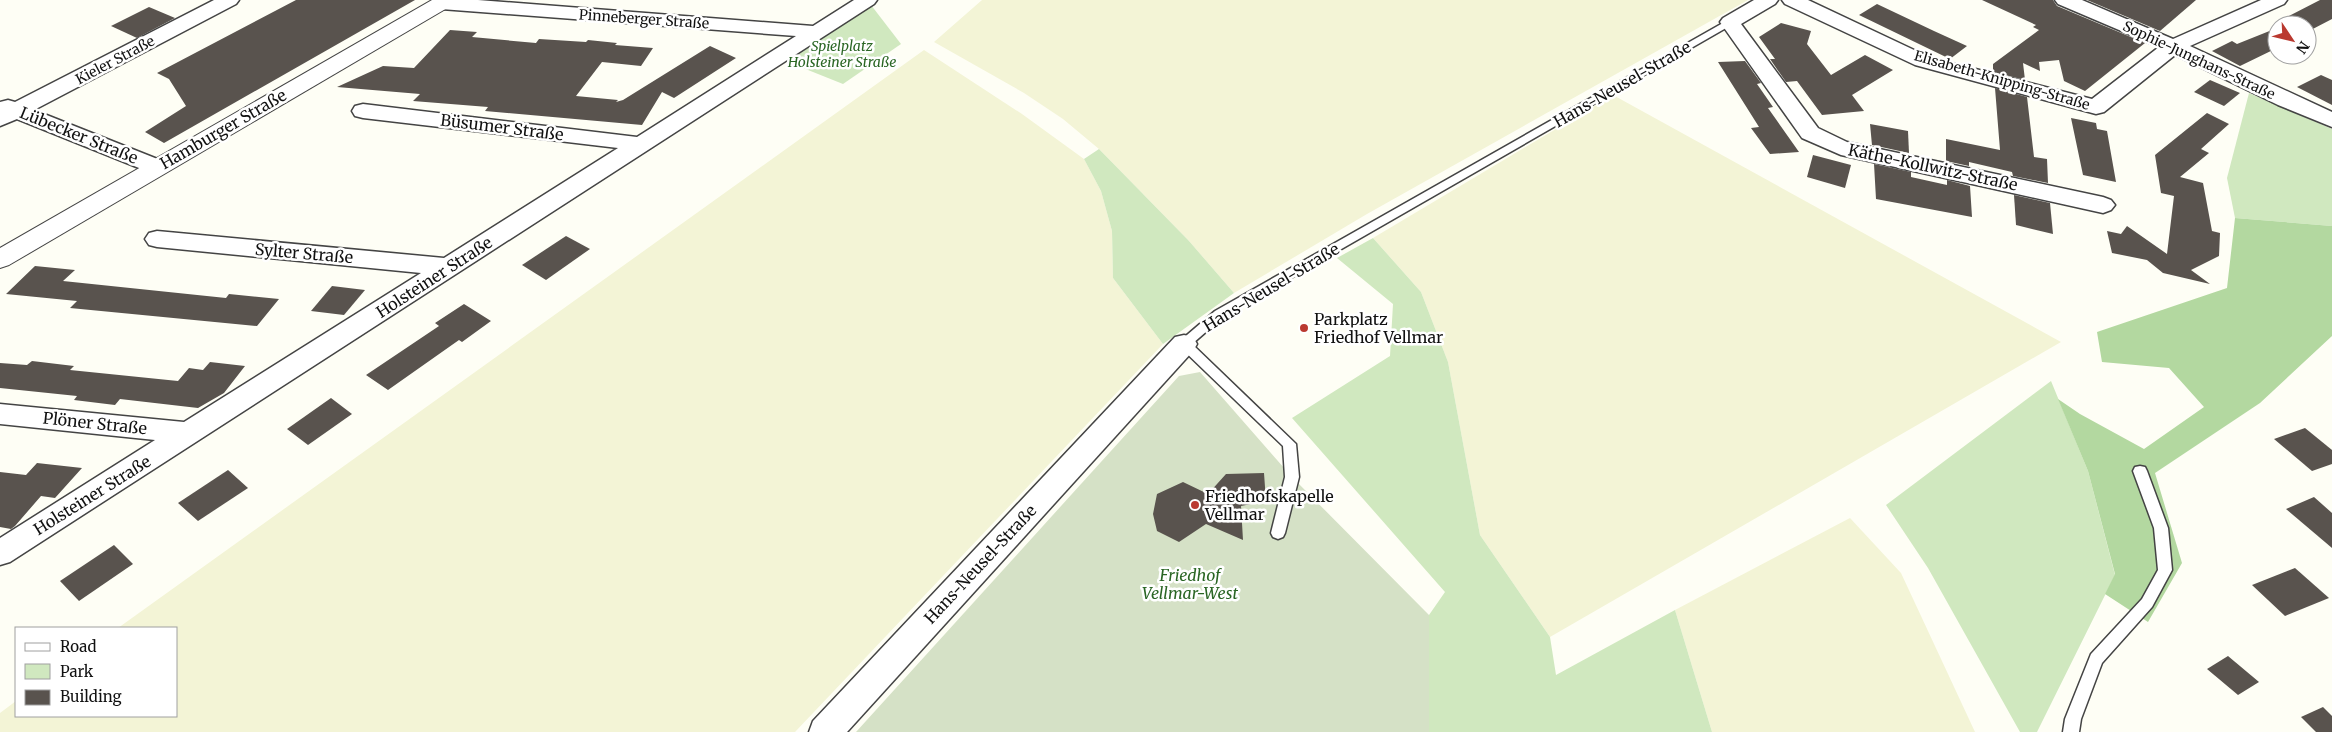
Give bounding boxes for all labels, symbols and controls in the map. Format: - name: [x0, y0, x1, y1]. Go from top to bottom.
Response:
- street label: Pinneberger Straße: [578, 5, 710, 33]
- north arrow: [2267, 15, 2317, 65]
- street label: Sophie-Junghans-Straße: [2120, 17, 2278, 103]
- street label: Kieler Straße: [72, 32, 158, 88]
- park label: Spielplatz Holsteiner Straße: [787, 37, 896, 71]
- street label: Hans-Neusel-Straße: [1550, 37, 1694, 131]
- text: N: [2292, 38, 2313, 57]
- street label: Elisabeth-Knipping-Straße: [1912, 46, 2092, 114]
- street label: Hamburger Straße: [156, 85, 290, 173]
- street label: Lübecker Straße: [17, 102, 141, 168]
- street label: Büsumer Straße: [439, 110, 565, 144]
- street label: Käthe-Kollwitz-Straße: [1846, 139, 2020, 195]
- street label: Holsteiner Straße: [372, 232, 496, 322]
- street label: Hans-Neusel-Straße: [1199, 238, 1343, 336]
- street label: Sylter Straße: [254, 239, 354, 267]
- place label: Parkplatz Friedhof Vellmar: [1314, 309, 1443, 347]
- marker: Parkplatz Friedhof Vellmar: [1298, 322, 1310, 334]
- street label: Plöner Straße: [42, 408, 148, 438]
- street label: Holsteiner Straße: [30, 451, 154, 539]
- place label: Friedhofskapelle Vellmar: [1204, 486, 1334, 524]
- marker: Friedhofskapelle Vellmar: [1189, 499, 1201, 511]
- street label: Hans-Neusel-Straße: [920, 500, 1040, 628]
- park label: Friedhof Vellmar-West: [1142, 565, 1238, 603]
- legend: [15, 627, 178, 717]
- text: Road: [60, 637, 96, 656]
- text: Park: [60, 662, 94, 681]
- text: Building: [60, 687, 122, 706]

